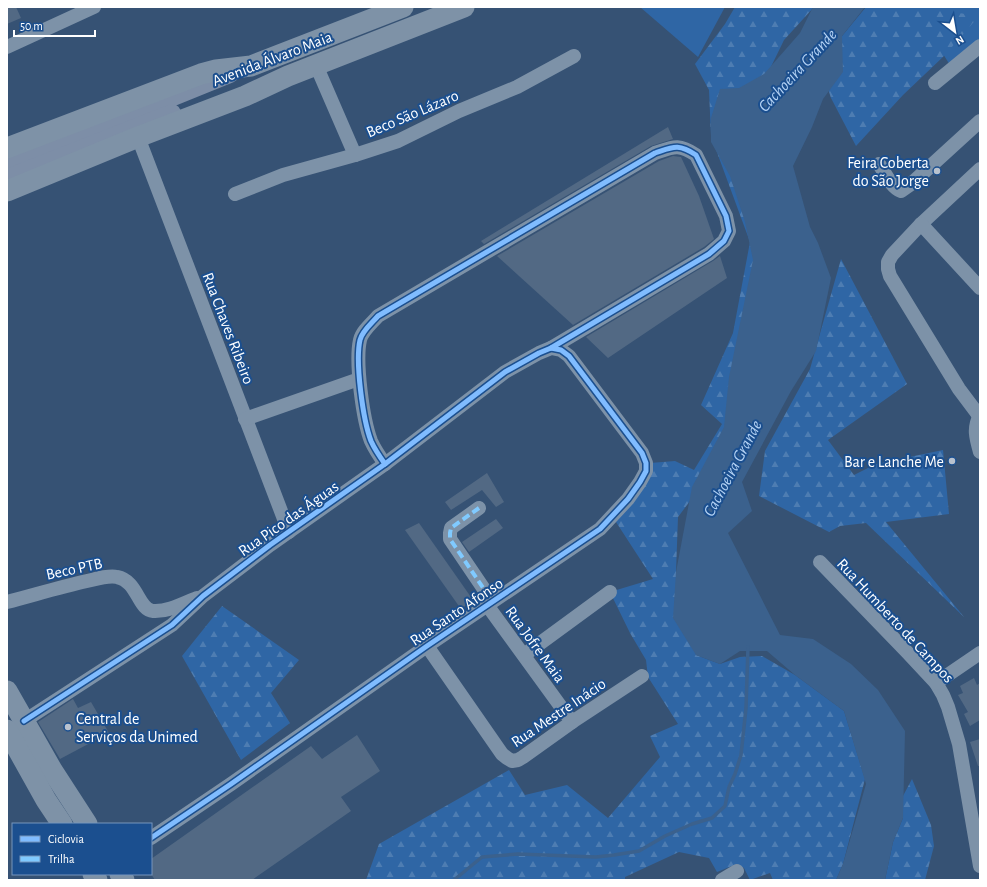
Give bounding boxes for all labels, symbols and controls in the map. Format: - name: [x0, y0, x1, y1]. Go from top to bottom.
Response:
- scale bar: [14, 12, 95, 38]
- north arrow: [935, 12, 975, 52]
- text: 50 m: [20, 20, 43, 32]
- water label: Cachoeira Grande: [755, 26, 840, 115]
- street label: Avenida Álvaro Maia: [209, 27, 335, 89]
- text: N: [954, 33, 966, 47]
- street label: Beco São Lázaro: [364, 87, 461, 141]
- place label: Feira Coberta do São Jorge: [847, 155, 929, 189]
- marker: Feira Coberta do São Jorge: [932, 166, 942, 176]
- street label: Rua Chaves Ribeiro: [199, 270, 257, 387]
- water label: Cachoeira Grande: [700, 417, 765, 519]
- place label: Bar e Lanche Me: [844, 454, 944, 470]
- marker: Bar e Lanche Me: [947, 456, 957, 466]
- street label: Rua Pico das Águas: [234, 477, 342, 559]
- street label: Beco PTB: [45, 555, 104, 583]
- street label: Rua Humberto de Campos: [834, 556, 957, 686]
- street label: Rua Santo Afonso: [407, 575, 506, 649]
- street label: Rua Jofre Maia: [502, 603, 568, 686]
- street label: Rua Mestre Inácio: [508, 675, 609, 750]
- place label: Central de Serviços da Unimed: [76, 711, 198, 745]
- marker: Central de Serviços da Unimed: [63, 722, 73, 732]
- legend: [12, 823, 152, 875]
- text: Ciclovia: [48, 833, 84, 845]
- text: Trilha: [48, 853, 75, 865]

